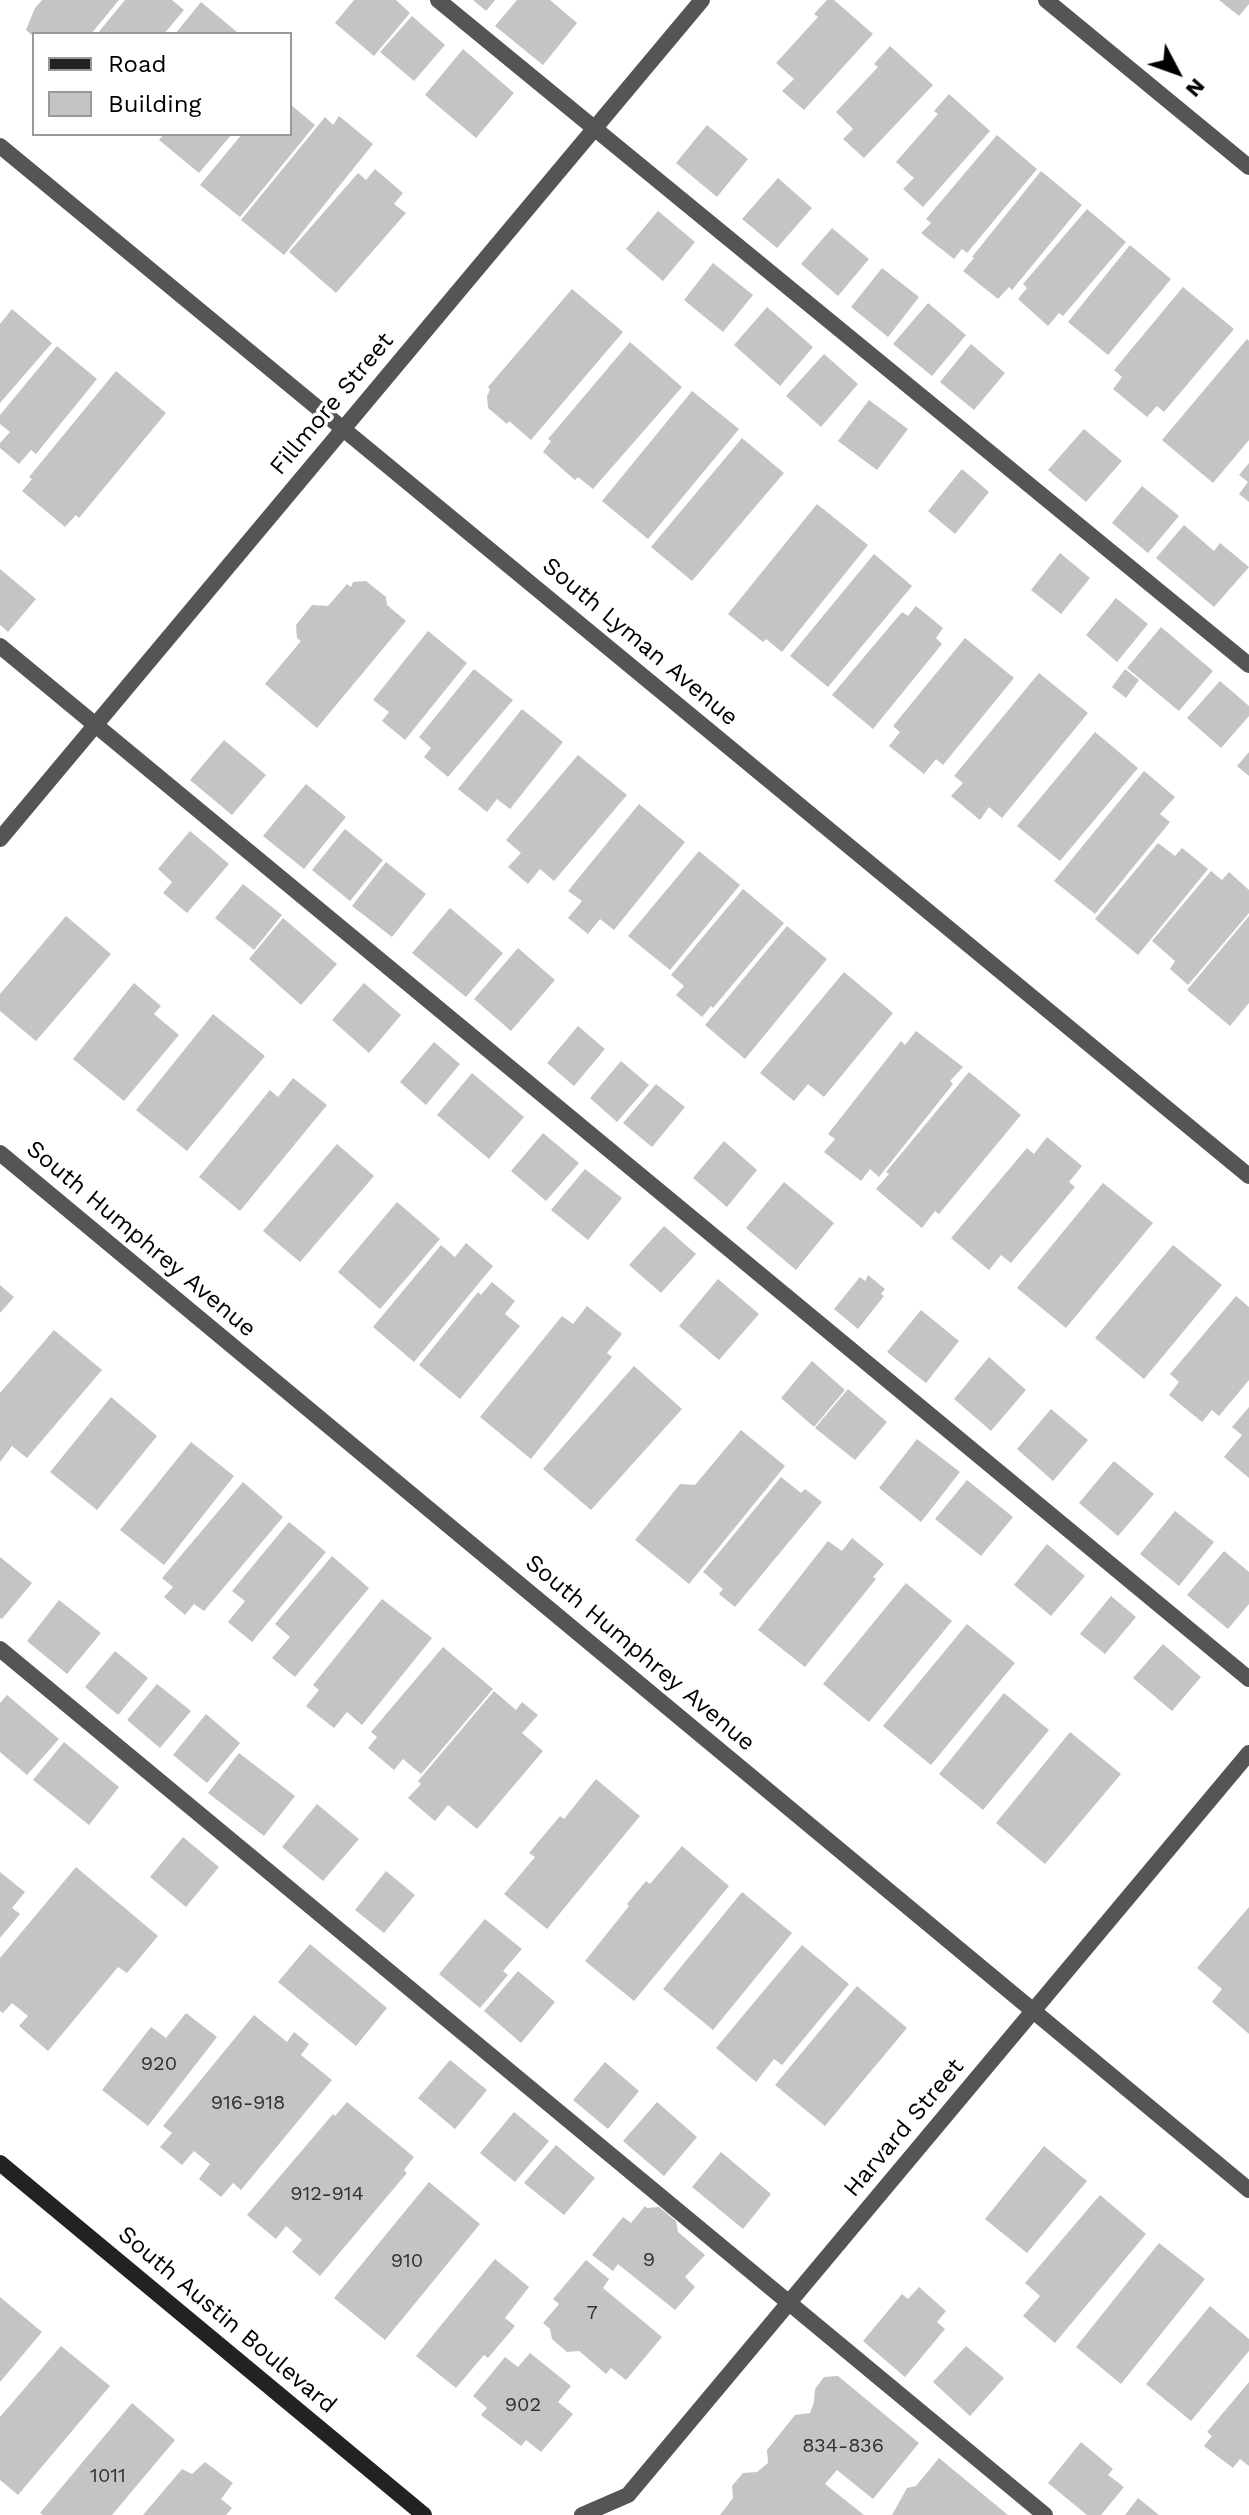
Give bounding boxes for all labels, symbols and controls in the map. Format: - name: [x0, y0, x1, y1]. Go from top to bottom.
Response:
- legend: [32, 32, 292, 136]
- north arrow: [1137, 32, 1217, 112]
- text: Road: [108, 50, 167, 78]
- text: N: [1181, 74, 1210, 102]
- text: Building: [108, 90, 201, 118]
- street label: Fillmore Street: [264, 327, 400, 481]
- street label: South Lyman Avenue: [536, 552, 744, 732]
- street label: South Humphrey Avenue: [20, 1134, 262, 1344]
- street label: South Humphrey Avenue: [519, 1548, 761, 1758]
- house number: 920: [141, 2052, 177, 2076]
- street label: Harvard Street: [838, 2053, 970, 2203]
- house number: 916-918: [211, 2091, 285, 2115]
- house number: 912-914: [290, 2182, 364, 2206]
- street label: South Austin Boulevard: [112, 2220, 342, 2420]
- house number: 9: [643, 2248, 655, 2272]
- house number: 910: [391, 2249, 423, 2273]
- house number: 7: [586, 2301, 598, 2325]
- house number: 902: [505, 2393, 541, 2417]
- house number: 834-836: [802, 2434, 884, 2458]
- house number: 1011: [90, 2464, 126, 2488]

